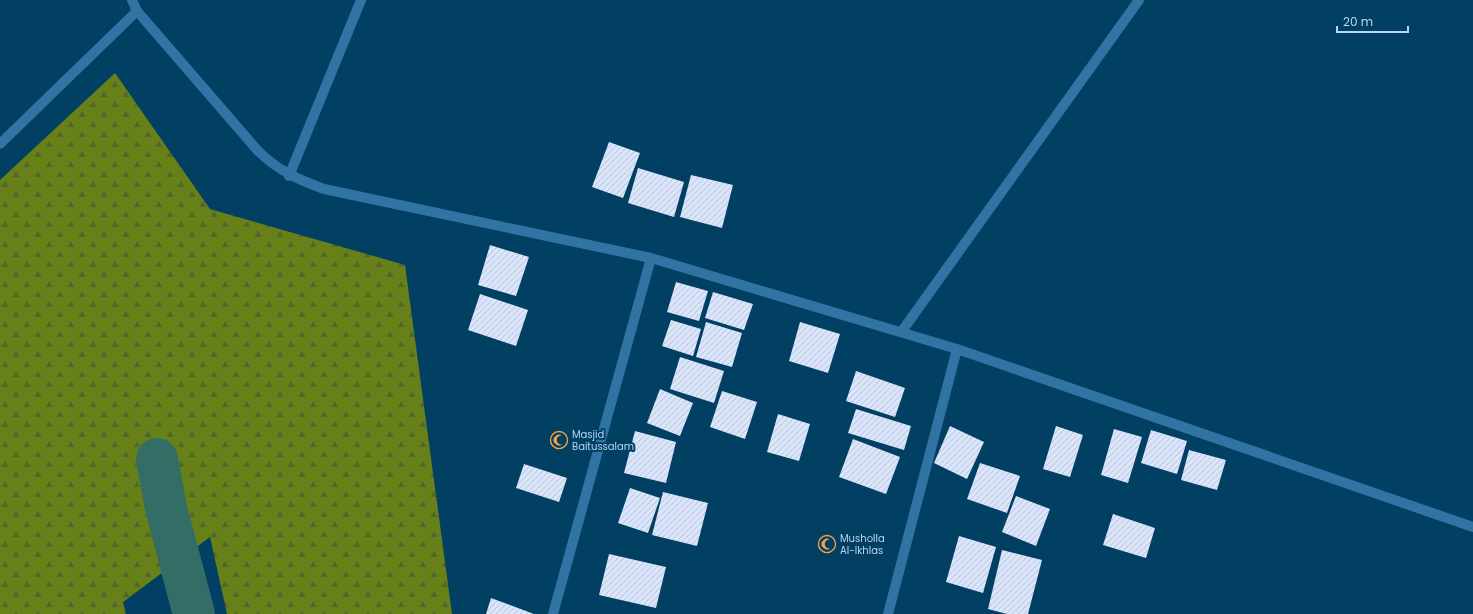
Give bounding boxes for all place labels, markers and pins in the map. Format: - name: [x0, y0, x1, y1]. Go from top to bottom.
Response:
- place label: Masjid Baitussalam: [572, 427, 634, 454]
- mosque icon: Masjid Baitussalam: [549, 430, 569, 450]
- place label: Musholla Al-Ikhlas: [840, 531, 885, 558]
- mosque icon: Musholla Al-Ikhlas: [817, 534, 837, 554]

